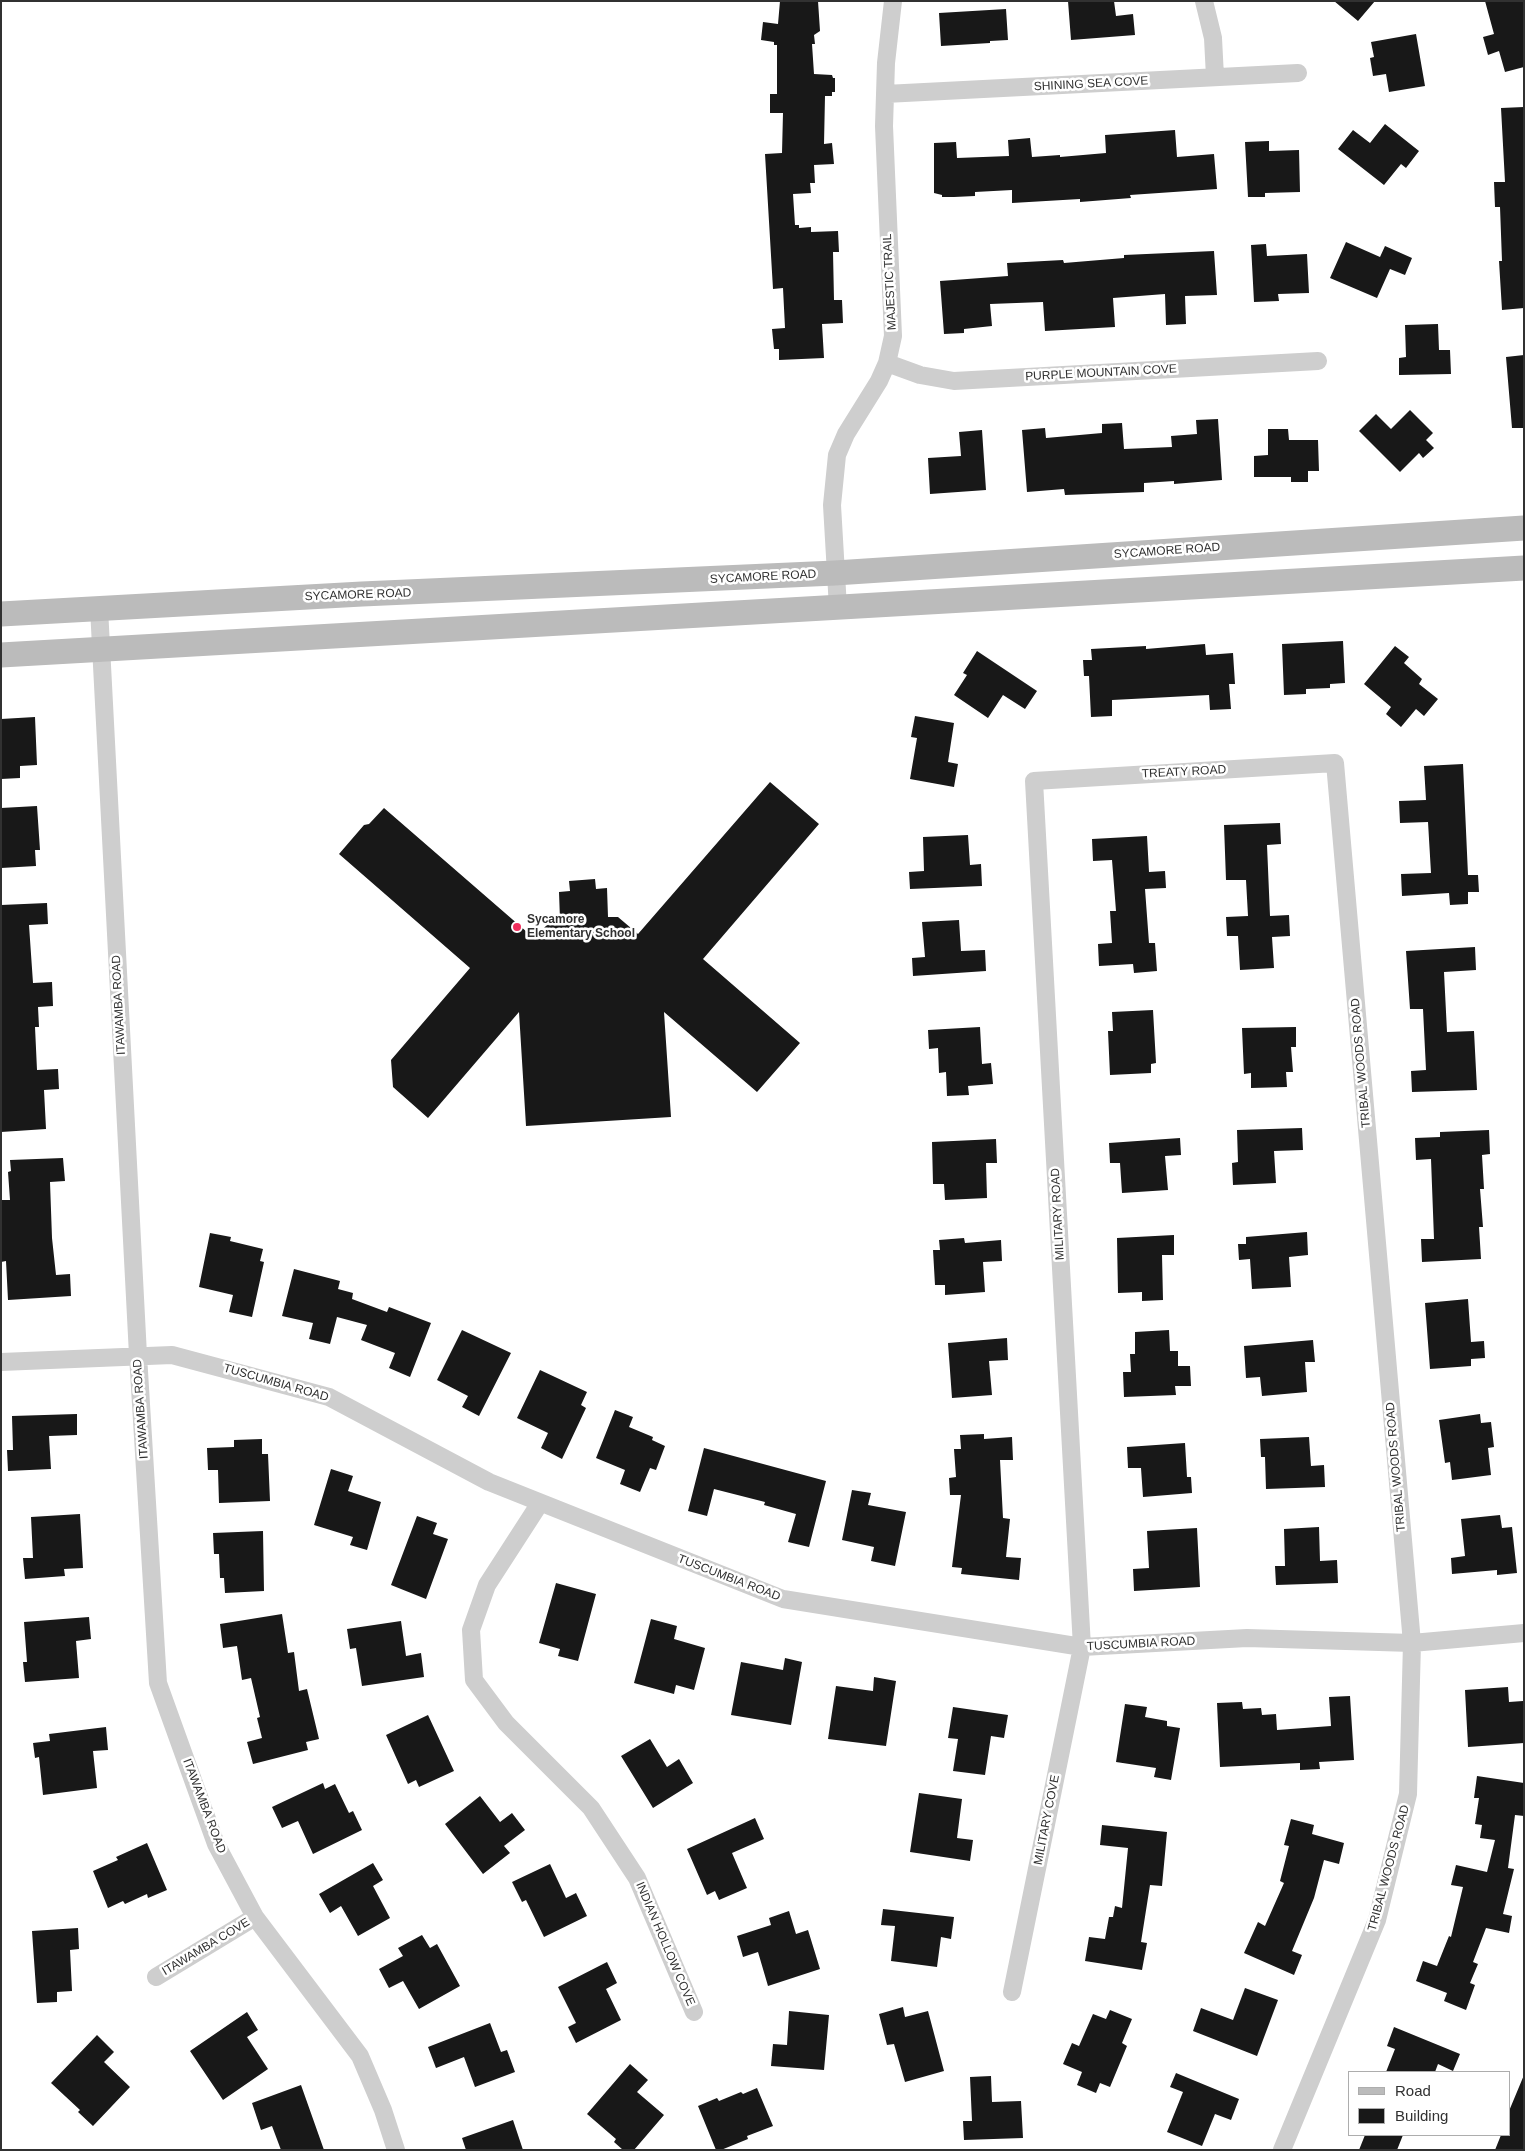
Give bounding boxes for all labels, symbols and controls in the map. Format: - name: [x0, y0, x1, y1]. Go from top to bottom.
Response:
- street label: SHINING SEA COVE: [1033, 74, 1149, 94]
- street label: MAJESTIC TRAIL: [880, 233, 900, 331]
- street label: PURPLE MOUNTAIN COVE: [1025, 362, 1177, 384]
- street label: SYCAMORE ROAD: [1113, 540, 1221, 562]
- street label: SYCAMORE ROAD: [709, 567, 817, 587]
- street label: SYCAMORE ROAD: [304, 586, 412, 604]
- street label: TREATY ROAD: [1141, 763, 1227, 781]
- place label: Sycamore Elementary School: [527, 913, 635, 941]
- marker: Sycamore Elementary School: [511, 921, 523, 933]
- street label: ITAWAMBA ROAD: [109, 955, 129, 1055]
- street label: TRIBAL WOODS ROAD: [1348, 998, 1374, 1128]
- street label: MILITARY ROAD: [1048, 1168, 1068, 1260]
- street label: ITAWAMBA ROAD: [130, 1359, 152, 1459]
- street label: TUSCUMBIA ROAD: [222, 1361, 330, 1405]
- street label: TRIBAL WOODS ROAD: [1383, 1402, 1409, 1532]
- street label: TUSCUMBIA ROAD: [676, 1552, 782, 1604]
- street label: TUSCUMBIA ROAD: [1086, 1634, 1196, 1654]
- street label: ITAWAMBA ROAD: [179, 1757, 229, 1855]
- street label: MILITARY COVE: [1031, 1774, 1063, 1866]
- street label: TRIBAL WOODS ROAD: [1365, 1803, 1413, 1933]
- street label: INDIAN HOLLOW COVE: [632, 1880, 698, 2008]
- street label: ITAWAMBA COVE: [160, 1915, 252, 1979]
- legend: [1348, 2071, 1510, 2136]
- text: Road: [1395, 2082, 1431, 2099]
- text: Building: [1395, 2107, 1448, 2124]

